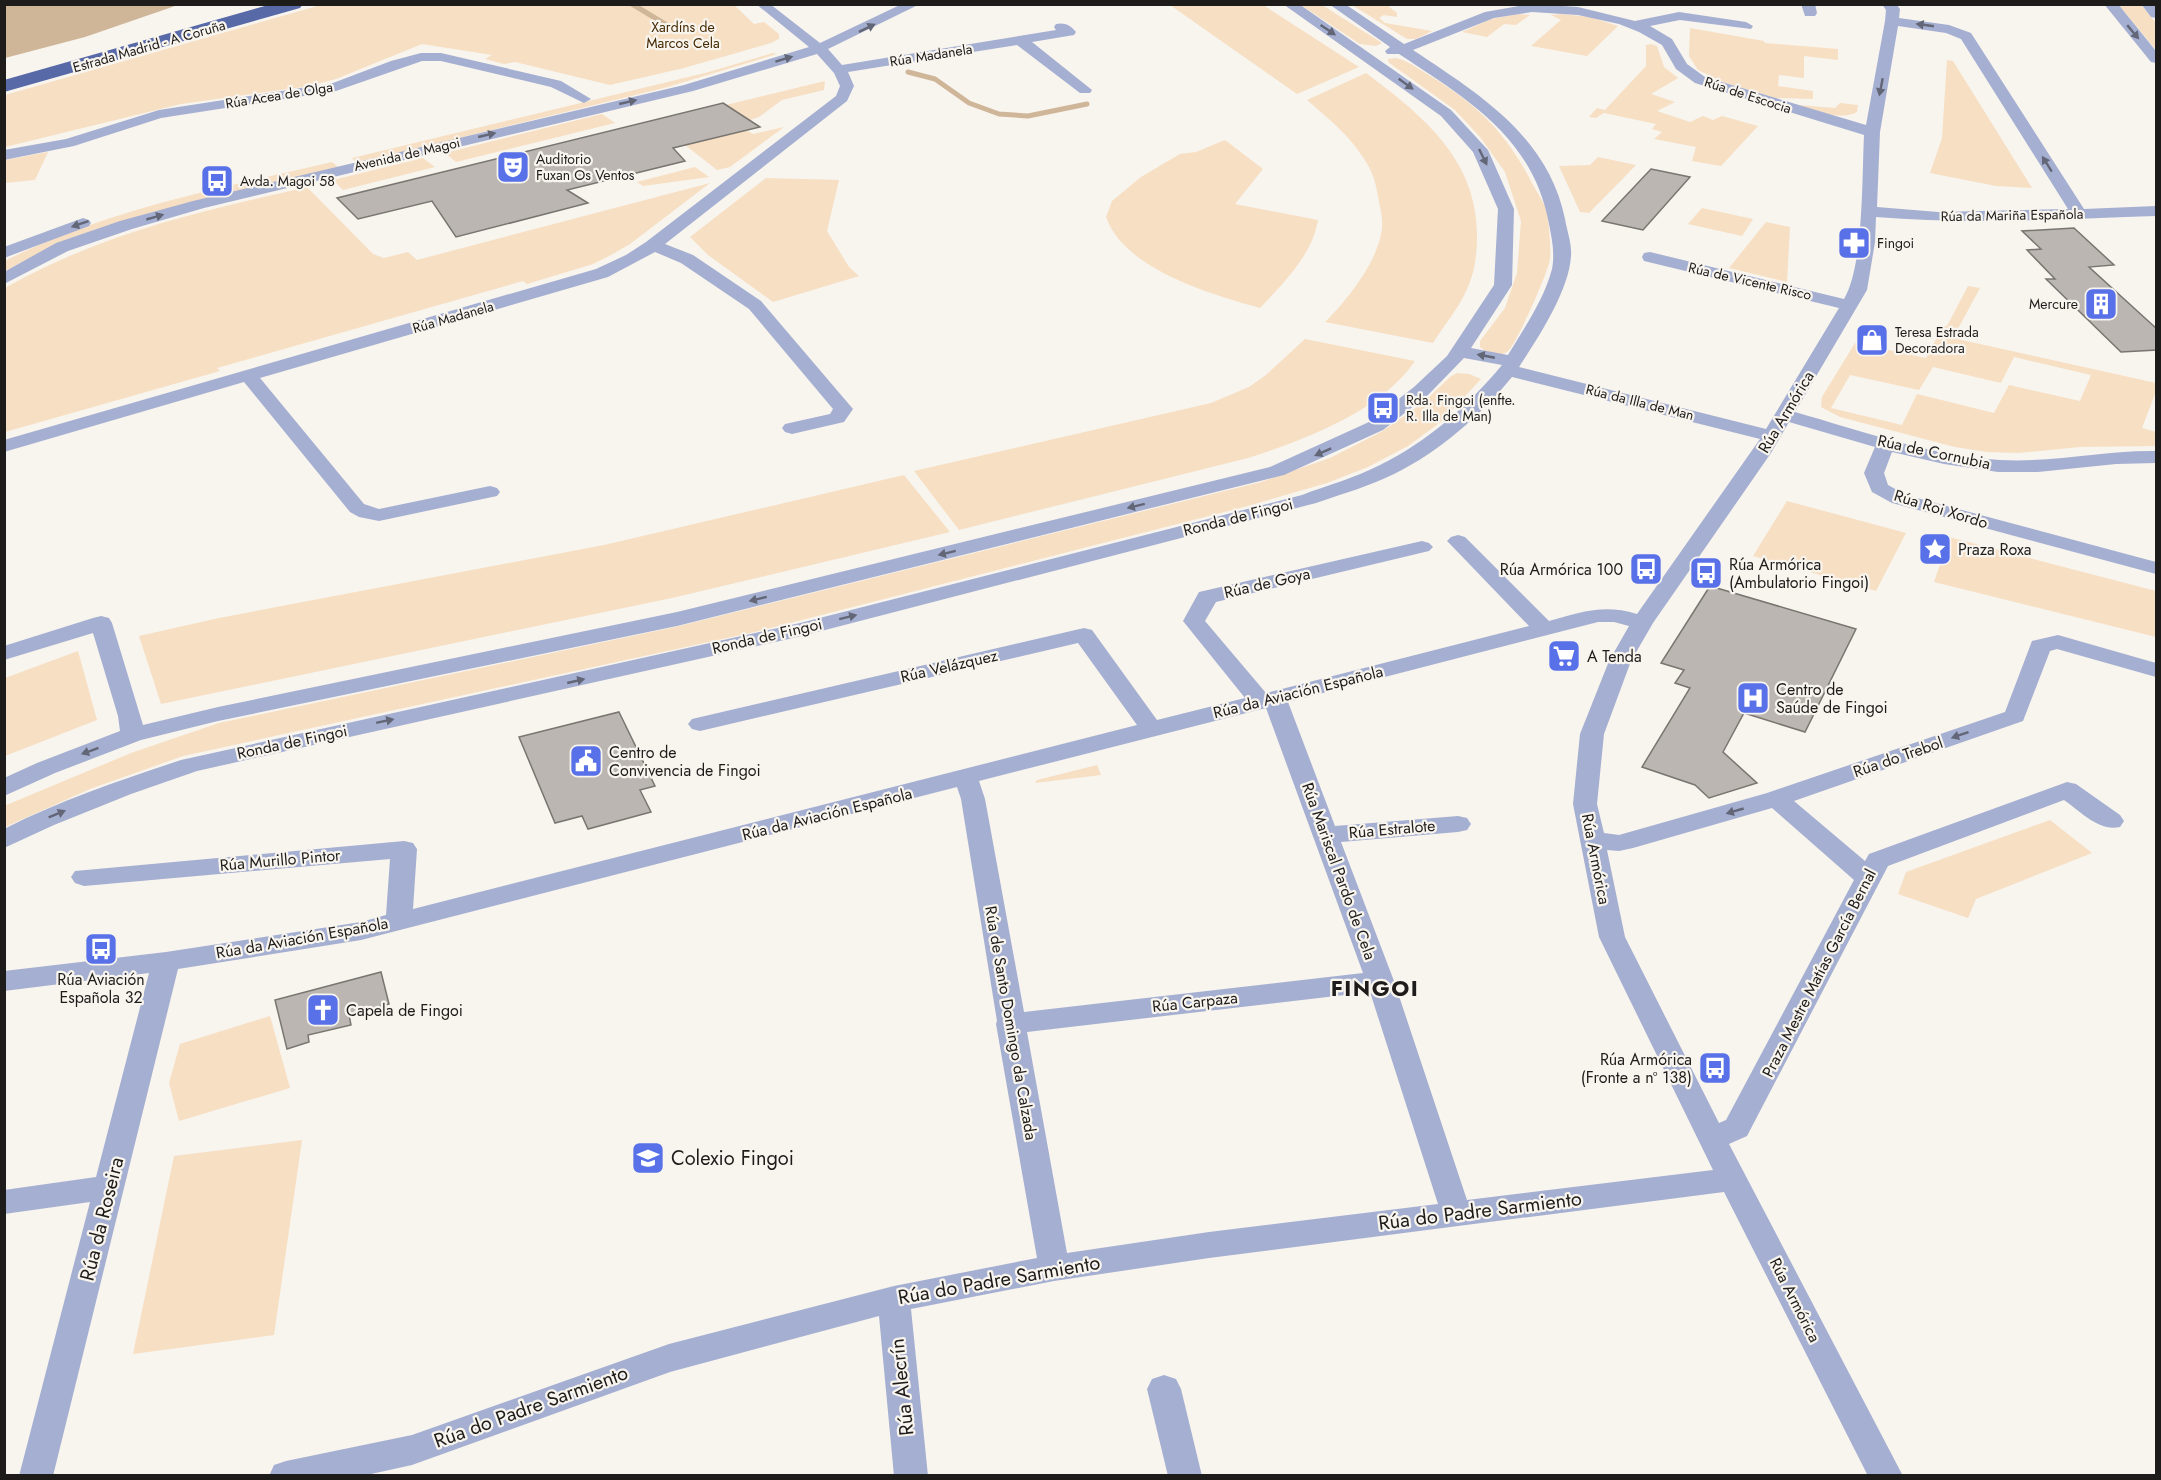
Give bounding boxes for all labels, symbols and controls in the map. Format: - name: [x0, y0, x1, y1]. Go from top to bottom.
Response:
- street label: Estrada Madrid - A Coruña: [70, 15, 228, 77]
- park label: Xardíns de Marcos Cela: [646, 17, 720, 53]
- one-way arrow: [1915, 21, 1934, 30]
- one-way arrow: [858, 23, 875, 33]
- one-way arrow: [1319, 24, 1335, 36]
- one-way arrow: [2127, 24, 2140, 40]
- street label: Rúa Madanela: [888, 39, 974, 71]
- one-way arrow: [775, 54, 793, 63]
- street label: Rúa de Escocia: [1702, 72, 1794, 118]
- street label: Rúa Acea de Olga: [224, 77, 334, 113]
- one-way arrow: [1399, 77, 1414, 89]
- one-way arrow: [1876, 78, 1885, 97]
- one-way arrow: [619, 96, 637, 106]
- one-way arrow: [478, 130, 496, 140]
- street label: Avenida de Magoi: [352, 132, 462, 176]
- theatre icon: Auditorio Fuxan Os Ventos: [495, 149, 531, 185]
- place label: Auditorio Fuxan Os Ventos: [536, 149, 635, 185]
- one-way arrow: [1478, 149, 1487, 166]
- one-way arrow: [2042, 156, 2053, 172]
- bus stop icon: Avda. Magoi 58: [199, 163, 235, 199]
- place label: Avda. Magoi 58: [240, 171, 335, 191]
- street label: Rúa da Mariña Española: [1940, 204, 2084, 226]
- one-way arrow: [146, 212, 164, 221]
- one-way arrow: [71, 219, 89, 229]
- pharmacy icon: Fingoi: [1836, 225, 1872, 261]
- place label: Fingoi: [1877, 233, 1914, 253]
- street label: Rúa de Vicente Risco: [1686, 257, 1814, 305]
- building icon: Mercure: [2083, 286, 2119, 322]
- place label: Mercure: [2029, 294, 2078, 314]
- street label: Rúa Madanela: [410, 296, 496, 338]
- shop icon: Teresa Estrada Decoradora: [1854, 322, 1890, 358]
- place label: Teresa Estrada Decoradora: [1895, 322, 1979, 358]
- one-way arrow: [1476, 352, 1495, 361]
- street label: Rúa Armórica: [1752, 367, 1820, 457]
- street label: Rúa da Illa de Man: [1584, 379, 1696, 425]
- bus stop icon: Rda. Fingoi (enfte. R. Illa de Man): [1365, 390, 1401, 426]
- place label: Rda. Fingoi (enfte. R. Illa de Man): [1406, 390, 1515, 426]
- street label: Rúa de Cornubia: [1875, 429, 1993, 475]
- one-way arrow: [1315, 447, 1332, 456]
- street label: Rúa Roi Xordo: [1891, 484, 1991, 534]
- street label: Ronda de Fingoi: [1181, 492, 1295, 542]
- one-way arrow: [1127, 501, 1145, 511]
- place icon: Praza Roxa: [1917, 531, 1953, 567]
- place label: Praza Roxa: [1958, 538, 2031, 561]
- one-way arrow: [938, 548, 956, 558]
- bus stop icon: Rúa Armórica 100: [1628, 551, 1664, 587]
- place label: Rúa Armórica (Ambulatorio Fingoi): [1729, 553, 1869, 594]
- bus stop icon: Rúa Armórica (Ambulatorio Fingoi): [1688, 555, 1724, 591]
- place label: Rúa Armórica 100: [1500, 558, 1623, 581]
- street label: Rúa de Goya: [1222, 562, 1312, 604]
- one-way arrow: [748, 595, 767, 605]
- street label: Ronda de Fingoi: [710, 612, 824, 660]
- one-way arrow: [839, 612, 857, 621]
- supermarket icon: A Tenda: [1546, 638, 1582, 674]
- street label: Rúa Velázquez: [898, 644, 1000, 688]
- place label: A Tenda: [1587, 645, 1642, 668]
- street label: Rúa da Aviación Española: [1211, 660, 1385, 724]
- one-way arrow: [567, 675, 585, 685]
- place label: Centro de Saúde de Fingoi: [1776, 678, 1888, 719]
- hospital icon: Centro de Saúde de Fingoi: [1735, 680, 1771, 716]
- one-way arrow: [376, 716, 395, 725]
- street label: Ronda de Fingoi: [235, 719, 349, 765]
- street label: Rúa do Trebol: [1850, 731, 1946, 783]
- one-way arrow: [1951, 731, 1969, 741]
- place label: Centro de Convivencia de Fingoi: [609, 741, 761, 782]
- public building icon: Centro de Convivencia de Fingoi: [568, 743, 604, 779]
- one-way arrow: [80, 747, 98, 757]
- street label: Rúa Mariscal Pardo de Cela: [1296, 779, 1382, 963]
- street label: Rúa da Aviación Española: [740, 782, 914, 846]
- one-way arrow: [1726, 807, 1744, 816]
- one-way arrow: [49, 809, 67, 819]
- street label: Rúa Armórica: [1576, 812, 1616, 906]
- street label: Rúa Estralote: [1348, 814, 1436, 844]
- street label: Rúa Murillo Pintor: [219, 843, 342, 877]
- street label: Praza Mestre Matías García Bernal: [1756, 865, 1882, 1081]
- street label: Rúa de Santo Domingo da Calzada: [979, 904, 1043, 1142]
- street label: Rúa da Aviación Española: [214, 912, 390, 964]
- bus stop icon: Rúa Aviación Española 32: [83, 931, 119, 967]
- place label: Rúa Aviación Española 32: [57, 968, 145, 1009]
- district label: FINGOI: [1331, 972, 1419, 1004]
- street label: Rúa Carpaza: [1151, 986, 1239, 1018]
- church icon: Capela de Fingoi: [305, 992, 341, 1028]
- place label: Capela de Fingoi: [346, 999, 463, 1022]
- place label: Rúa Armórica (Fronte a nº 138): [1581, 1048, 1692, 1089]
- bus stop icon: Rúa Armórica (Fronte a nº 138): [1697, 1050, 1733, 1086]
- school or university icon: Colexio Fingoi: [630, 1140, 666, 1176]
- place label: Colexio Fingoi: [671, 1144, 794, 1173]
- street label: Rúa da Roseira: [73, 1154, 131, 1284]
- street label: Rúa do Padre Sarmiento: [1377, 1184, 1583, 1238]
- street label: Rúa do Padre Sarmiento: [896, 1248, 1102, 1312]
- street label: Rúa Armórica: [1764, 1254, 1826, 1346]
- street label: Rúa Alecrín: [882, 1337, 922, 1437]
- street label: Rúa do Padre Sarmiento: [430, 1358, 632, 1456]

